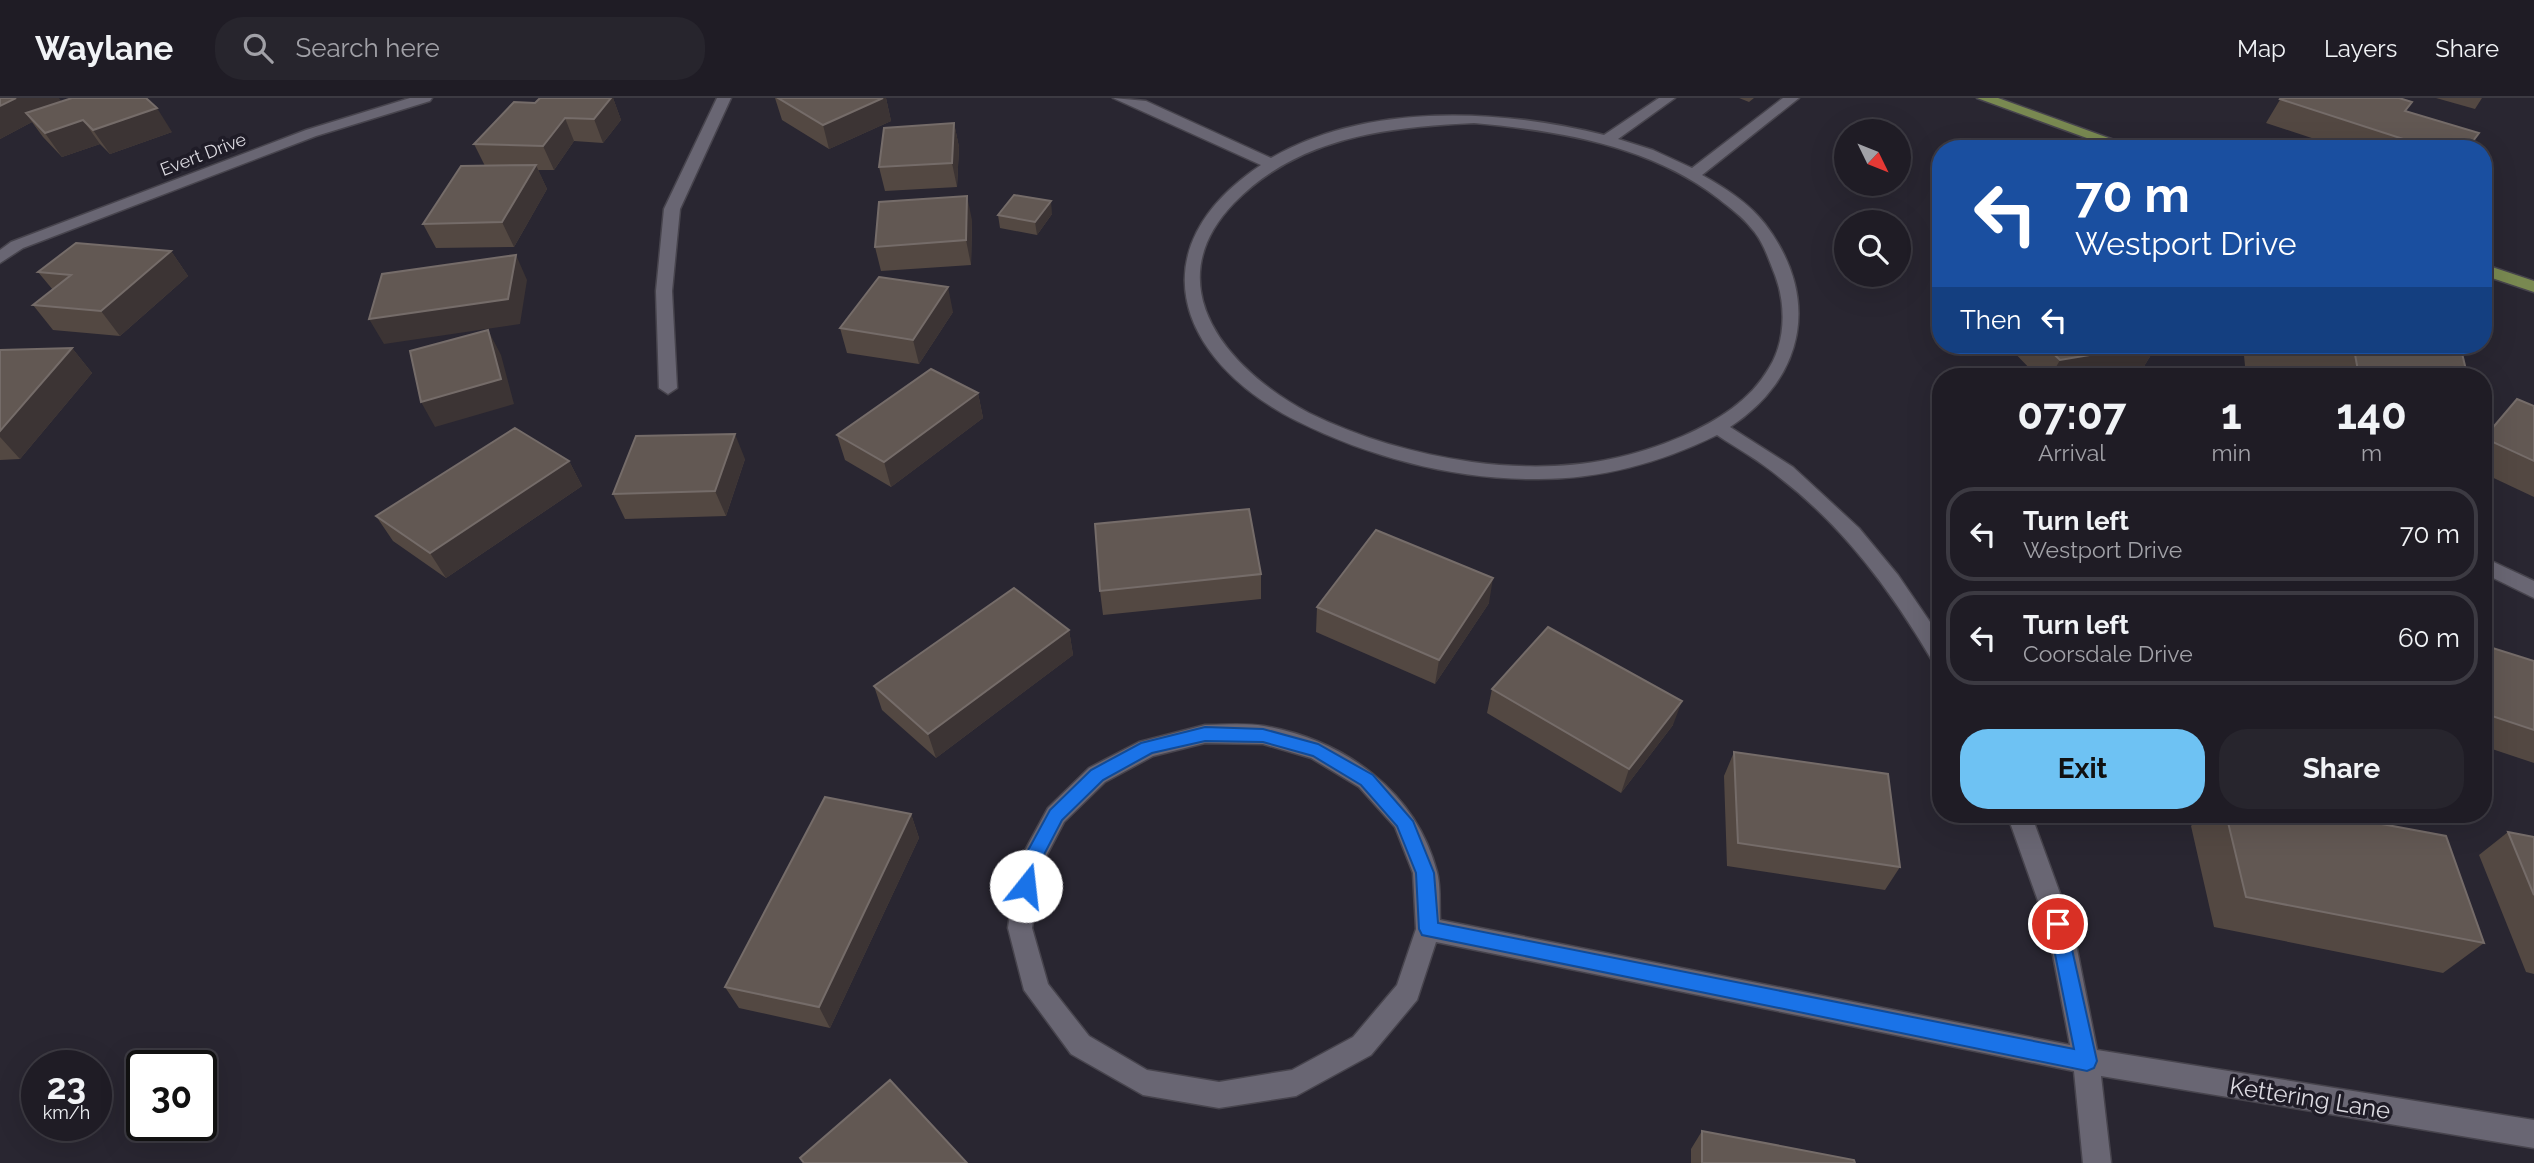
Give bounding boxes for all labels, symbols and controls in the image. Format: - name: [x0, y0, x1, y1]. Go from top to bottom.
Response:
- search box: [215, 17, 705, 80]
- text: Waylane: [35, 29, 173, 68]
- icon: search: [239, 29, 277, 67]
- text: Search here: [295, 33, 440, 63]
- text: Map: [2237, 34, 2286, 63]
- text: Layers: [2324, 34, 2397, 63]
- text: Share: [2435, 34, 2499, 63]
- north arrow: [1834, 119, 1911, 196]
- map controls: [1834, 119, 1911, 287]
- street label: Evert Drive: [157, 128, 249, 180]
- text: 70 m: [2075, 166, 2190, 223]
- icon: left: [1960, 168, 2051, 259]
- button: search: [1834, 210, 1911, 287]
- text: Westport Drive: [2075, 225, 2297, 262]
- icon: left: [2035, 301, 2073, 339]
- text: Then: [1960, 305, 2021, 335]
- text: 07:07: [2017, 390, 2126, 439]
- text: 1: [2221, 390, 2242, 439]
- text: 140: [2336, 390, 2407, 439]
- text: Arrival: [2038, 439, 2105, 466]
- text: min: [2211, 439, 2251, 466]
- text: m: [2361, 439, 2382, 466]
- text: Turn left: [2023, 506, 2129, 536]
- icon: left: [1964, 515, 2002, 553]
- text: 70 m: [2400, 519, 2460, 549]
- text: Westport Drive: [2023, 536, 2182, 563]
- text: Turn left: [2023, 610, 2129, 640]
- icon: left: [1964, 619, 2002, 657]
- text: 60 m: [2398, 623, 2460, 653]
- text: Coorsdale Drive: [2023, 640, 2193, 667]
- button: Exit: [1960, 729, 2205, 809]
- button: Share: [2219, 729, 2464, 809]
- position arrow: [989, 849, 1063, 923]
- pin: [2028, 894, 2088, 954]
- icon: arrive: [2039, 905, 2077, 943]
- speed limit sign: 30: [126, 1050, 217, 1141]
- text: 23: [47, 1066, 86, 1107]
- street label: Kettering Lane: [2228, 1071, 2392, 1125]
- text: km/h: [43, 1102, 90, 1123]

